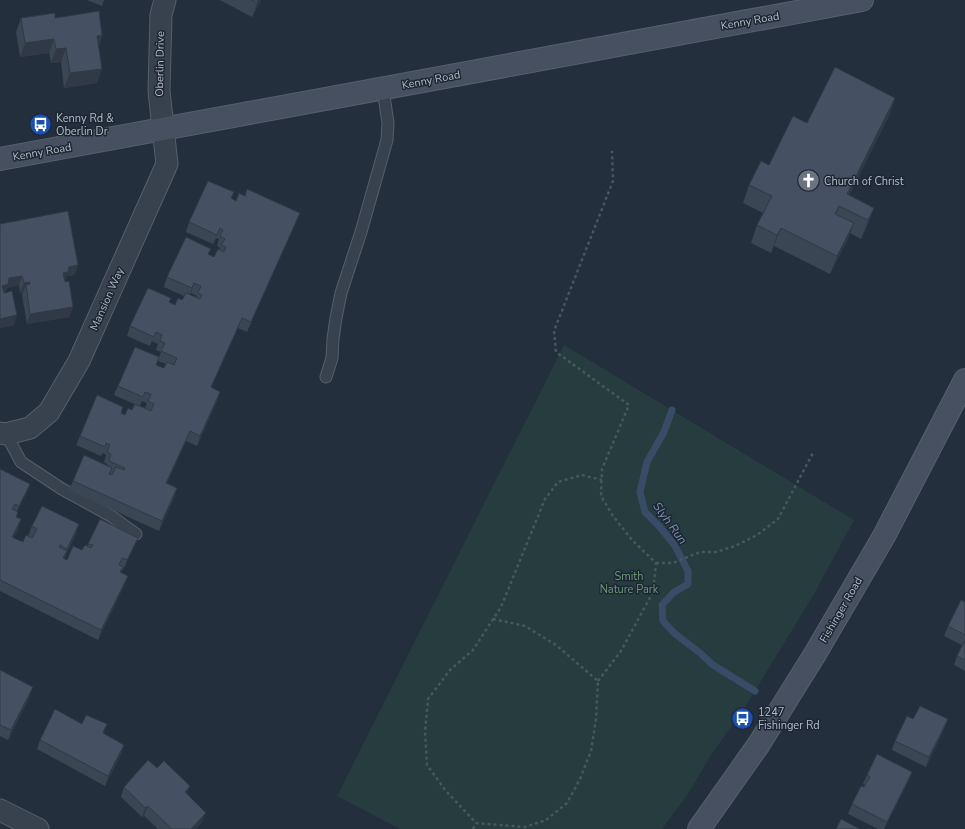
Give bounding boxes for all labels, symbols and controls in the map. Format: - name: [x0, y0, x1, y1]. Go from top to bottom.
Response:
- street label: Kenny Road: [720, 8, 780, 34]
- street label: Oberlin Drive: [152, 31, 168, 97]
- street label: Kenny Road: [401, 67, 461, 93]
- bus stop icon: Kenny Rd & Oberlin Dr: [27, 111, 53, 137]
- place label: Kenny Rd & Oberlin Dr: [56, 111, 114, 139]
- street label: Kenny Road: [12, 139, 72, 165]
- church icon: Church of Christ: [796, 168, 822, 194]
- place label: Church of Christ: [824, 174, 904, 189]
- street label: Mansion Way: [86, 265, 128, 333]
- water label: Slyh Run: [649, 499, 691, 547]
- park label: Smith Nature Park: [600, 569, 659, 597]
- street label: Fishinger Road: [816, 574, 866, 646]
- bus stop icon: 1247 Fishinger Rd: [729, 705, 755, 731]
- place label: 1247 Fishinger Rd: [758, 705, 820, 733]

